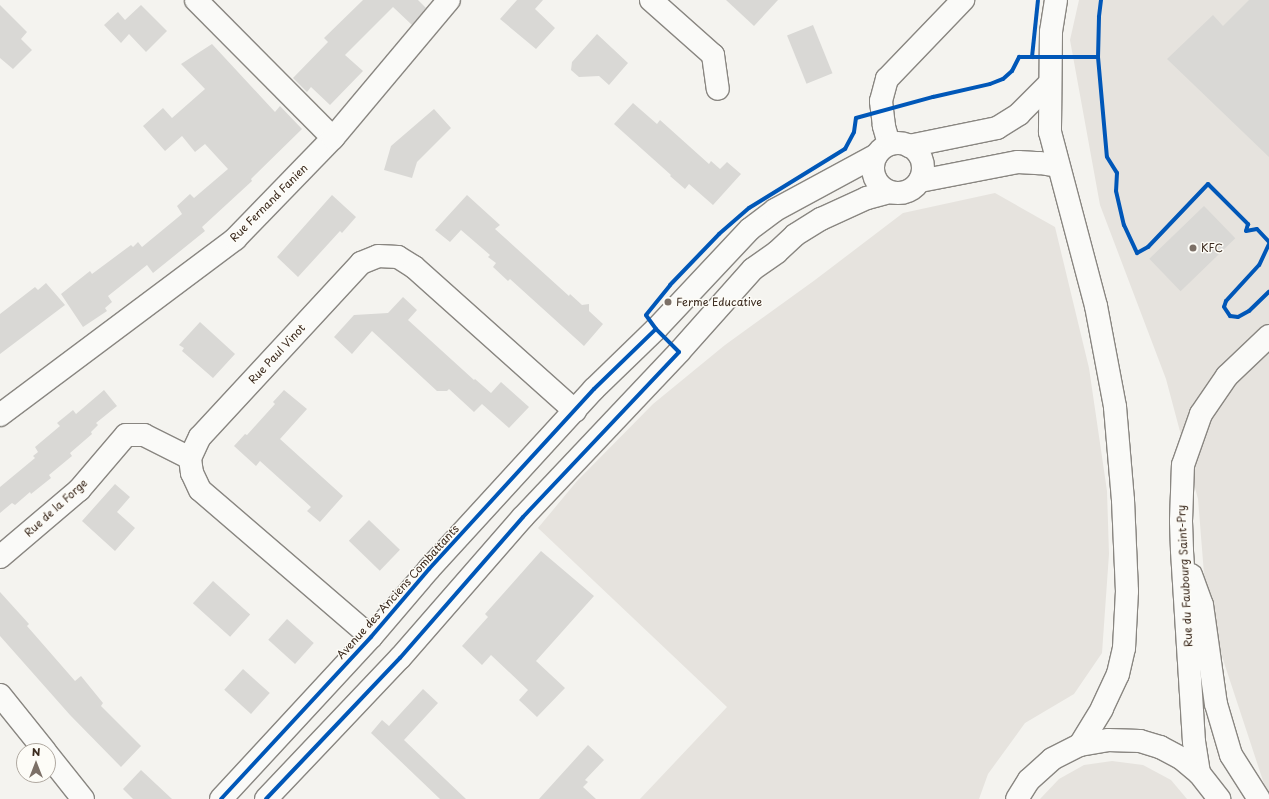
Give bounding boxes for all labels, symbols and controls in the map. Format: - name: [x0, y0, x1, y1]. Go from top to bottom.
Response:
- street label: Rue Fernand Fanien: [227, 161, 311, 245]
- place label: KFC: [1201, 241, 1223, 255]
- marker: KFC: [1188, 243, 1198, 253]
- place label: Ferme Educative: [676, 295, 763, 309]
- marker: Ferme Educative: [663, 297, 673, 307]
- street label: Rue Paul Vinot: [246, 321, 308, 387]
- street label: Rue de la Forge: [21, 476, 91, 540]
- street label: Rue du Faubourg Saint-Pry: [1175, 504, 1195, 648]
- street label: Avenue des Anciens Combattants: [334, 522, 462, 662]
- north arrow: [16, 743, 56, 783]
- text: N: [32, 743, 40, 760]

